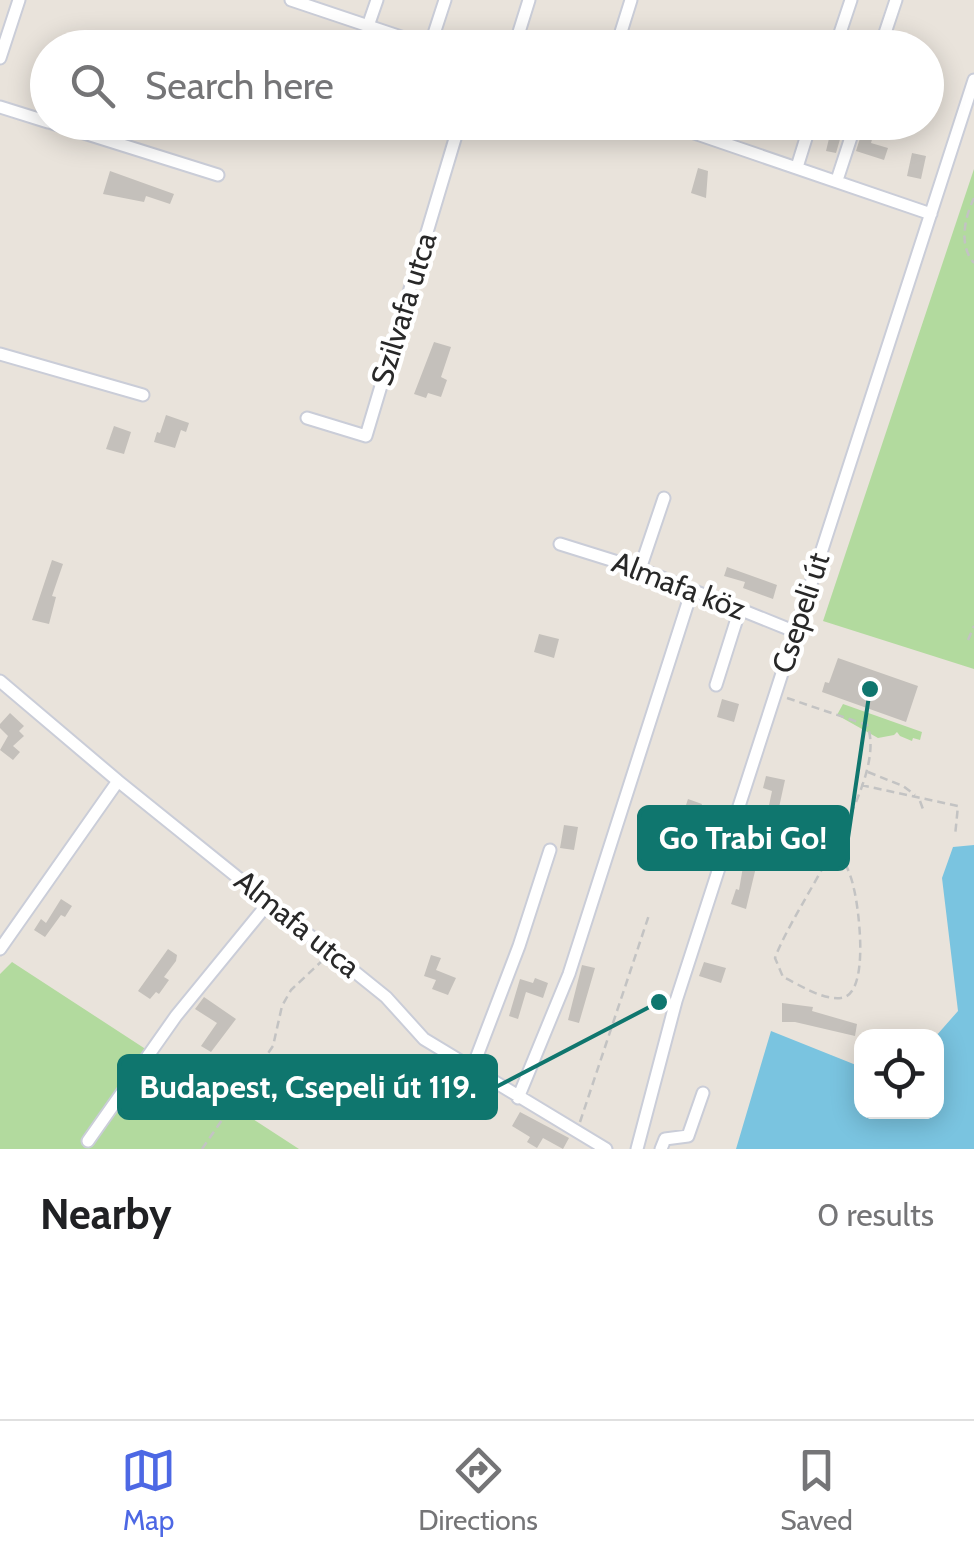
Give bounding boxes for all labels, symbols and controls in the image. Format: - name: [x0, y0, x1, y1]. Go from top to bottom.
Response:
- search box: [30, 30, 944, 140]
- icon: search: [65, 58, 120, 113]
- text: Search here: [145, 62, 334, 109]
- street label: Szilvafa utca: [363, 227, 444, 390]
- street label: Almafa köz: [607, 543, 751, 628]
- street label: Csepeli út: [764, 548, 837, 678]
- callout: Go Trabi Go!: [639, 807, 848, 869]
- text: Go Trabi Go!: [659, 818, 827, 857]
- street label: Almafa utca: [227, 862, 368, 986]
- map controls: [854, 1029, 944, 1119]
- button: locate: [854, 1029, 944, 1119]
- callout: Budapest, Csepeli út 119.: [119, 1056, 496, 1118]
- text: Budapest, Csepeli út 119.: [139, 1067, 477, 1106]
- text: Nearby: [40, 1188, 172, 1240]
- text: 0 results: [817, 1195, 934, 1234]
- tab: Map: [121, 1443, 176, 1537]
- tab: Directions: [418, 1443, 538, 1537]
- tab: Saved: [780, 1443, 853, 1537]

